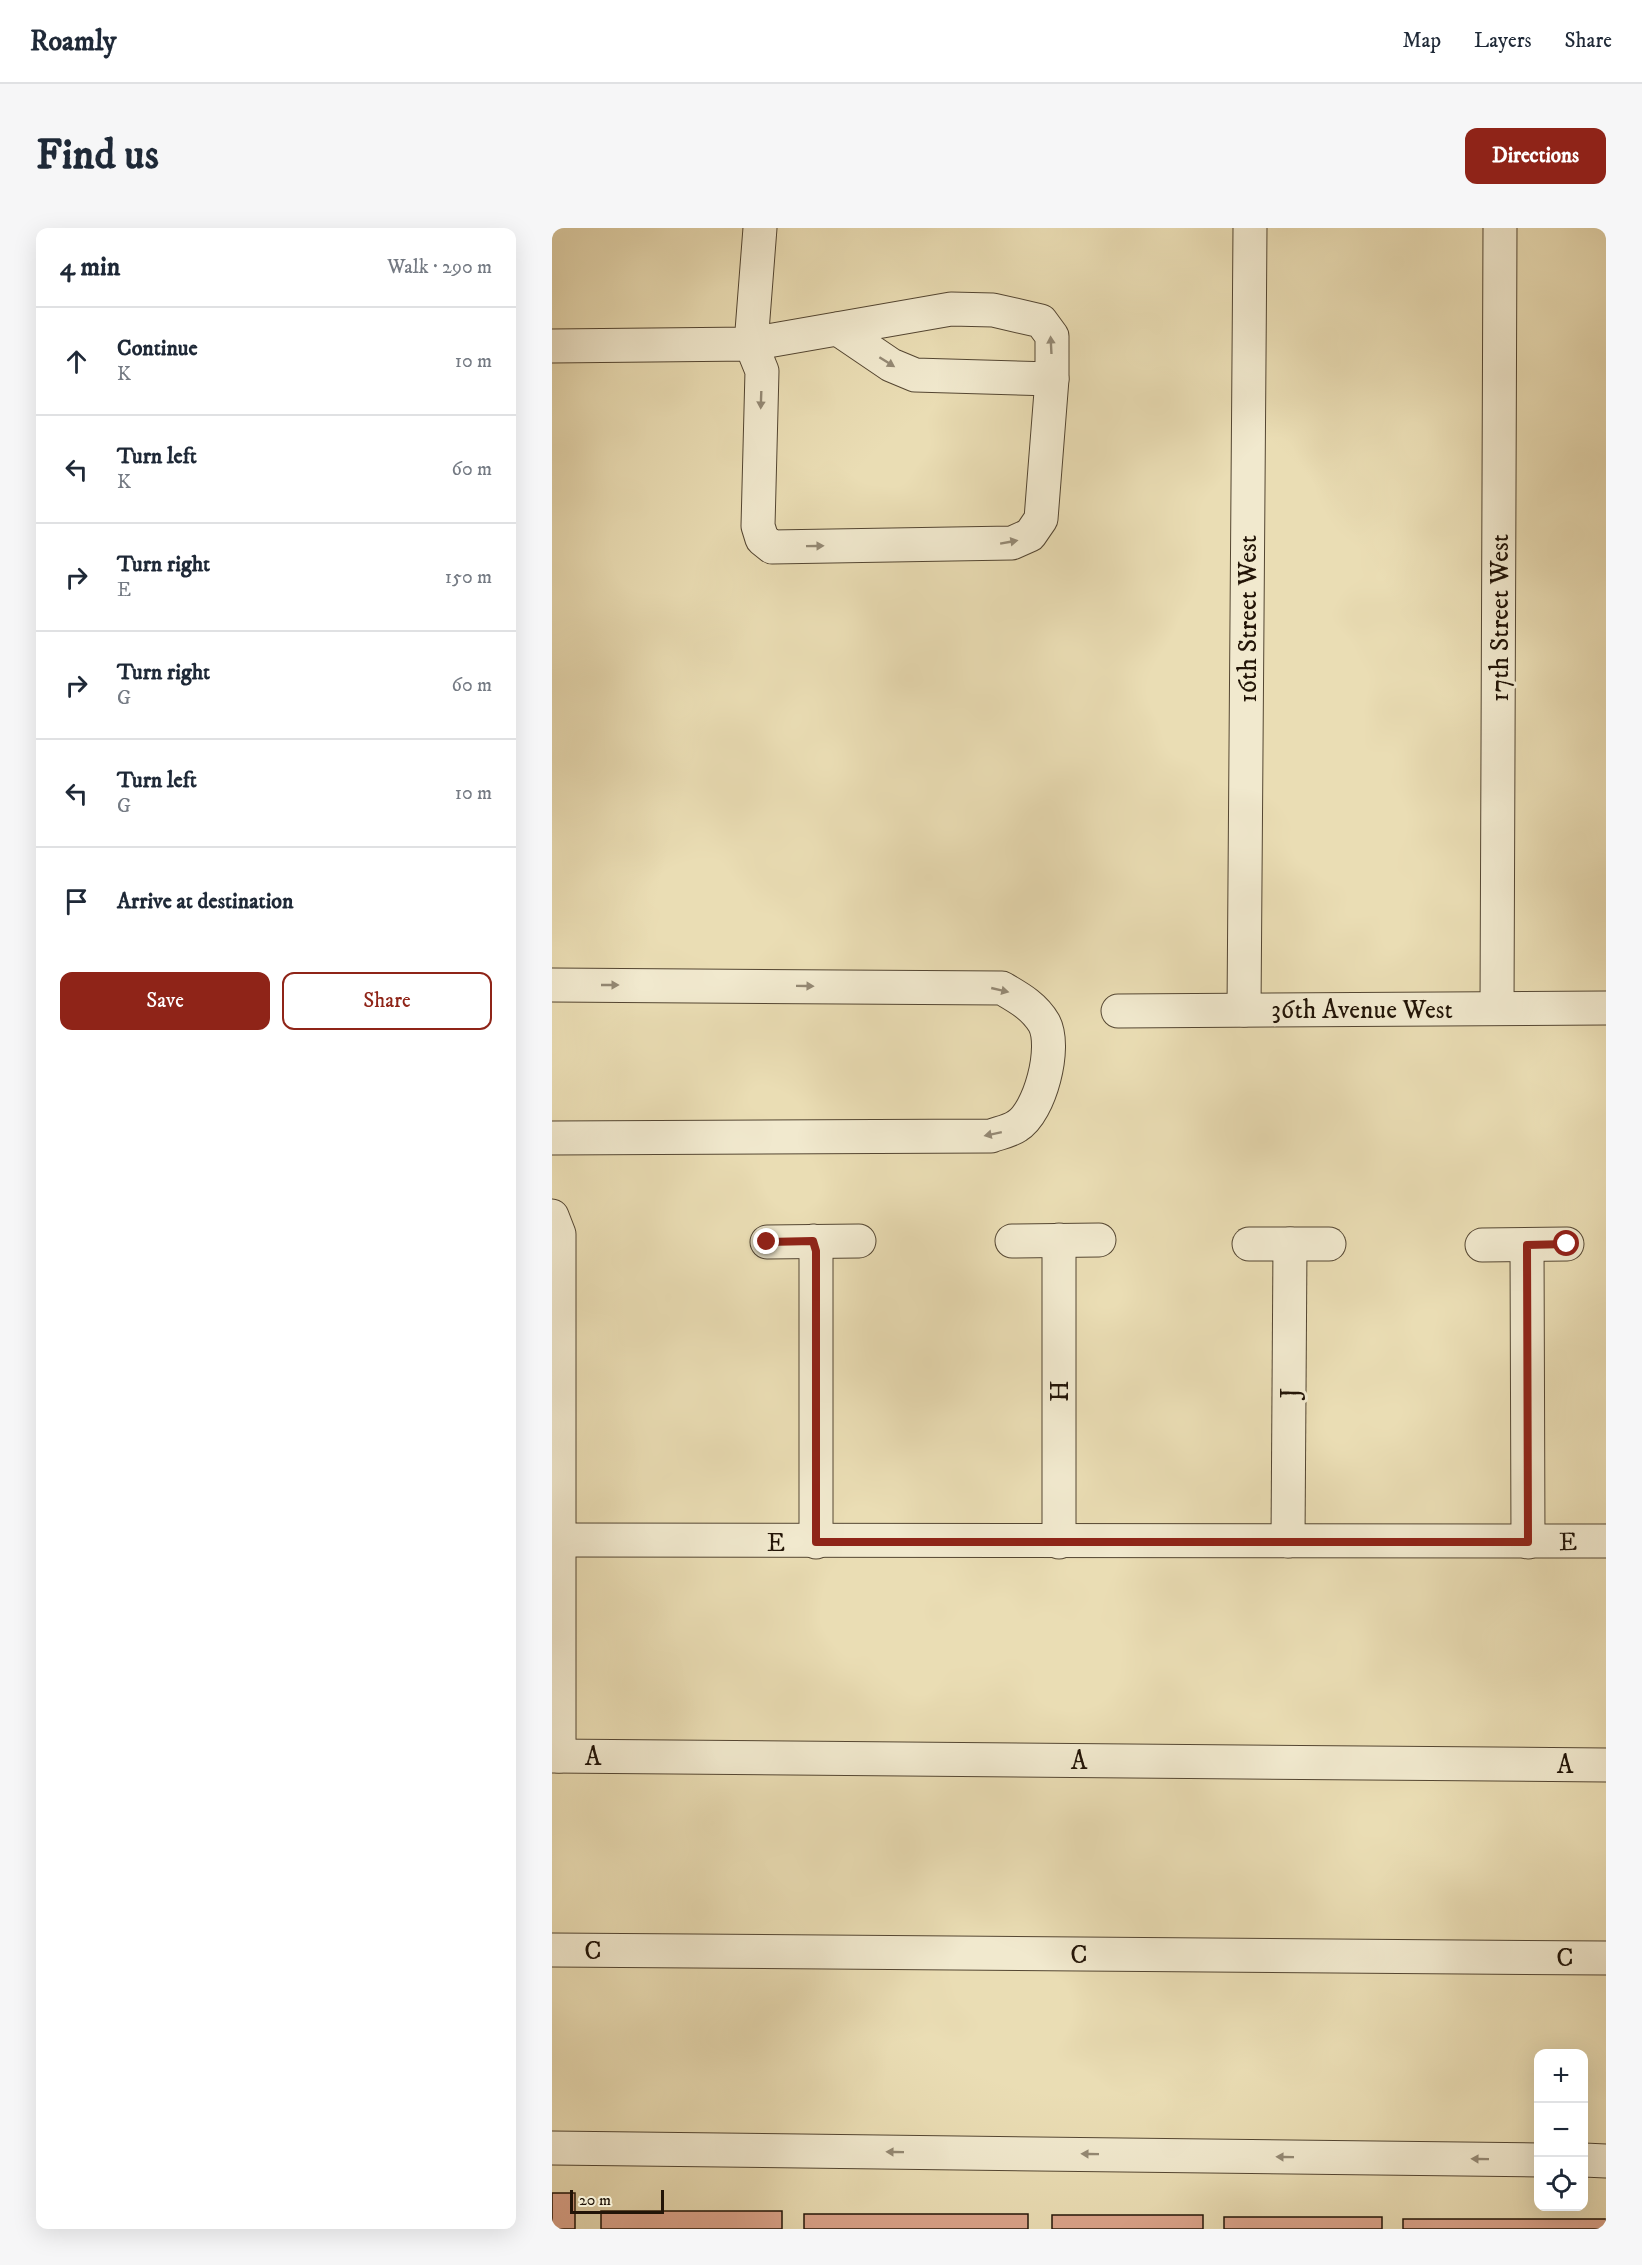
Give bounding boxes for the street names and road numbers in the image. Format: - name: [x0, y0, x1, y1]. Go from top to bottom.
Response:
- street label: 17th Street West: [1484, 534, 1517, 702]
- street label: 16th Street West: [1232, 535, 1265, 703]
- street label: 36th Avenue West: [1271, 994, 1453, 1027]
- street label: H: [1044, 1380, 1077, 1402]
- street label: J: [1274, 1388, 1307, 1400]
- street label: E: [1559, 1526, 1578, 1559]
- street label: E: [767, 1527, 785, 1560]
- street label: A: [585, 1741, 602, 1774]
- street label: A: [1071, 1745, 1088, 1778]
- street label: A: [1557, 1749, 1574, 1782]
- street label: C: [584, 1935, 602, 1968]
- street label: C: [1070, 1939, 1088, 1972]
- street label: C: [1556, 1942, 1574, 1975]

